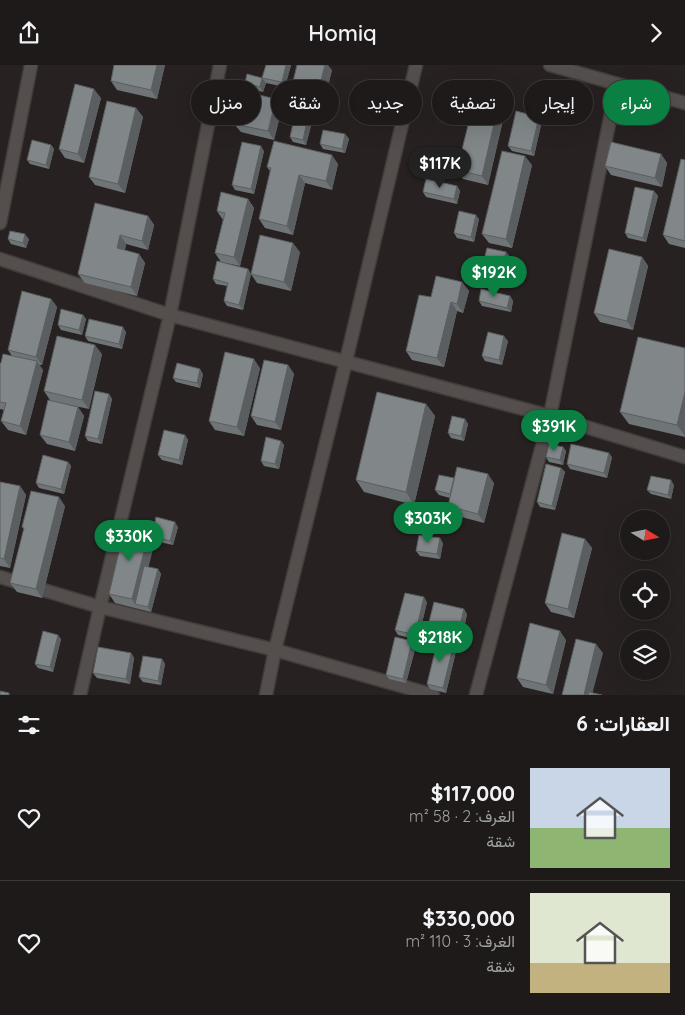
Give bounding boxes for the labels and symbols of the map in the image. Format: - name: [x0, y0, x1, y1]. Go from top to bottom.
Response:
- pin: $117K: [405, 147, 475, 189]
- pin: $192K: [459, 255, 529, 298]
- pin: $391K: [519, 409, 589, 452]
- pin: $303K: [393, 501, 463, 544]
- north arrow: [620, 510, 670, 560]
- pin: $330K: [94, 519, 164, 562]
- pin: $218K: [405, 621, 475, 663]

